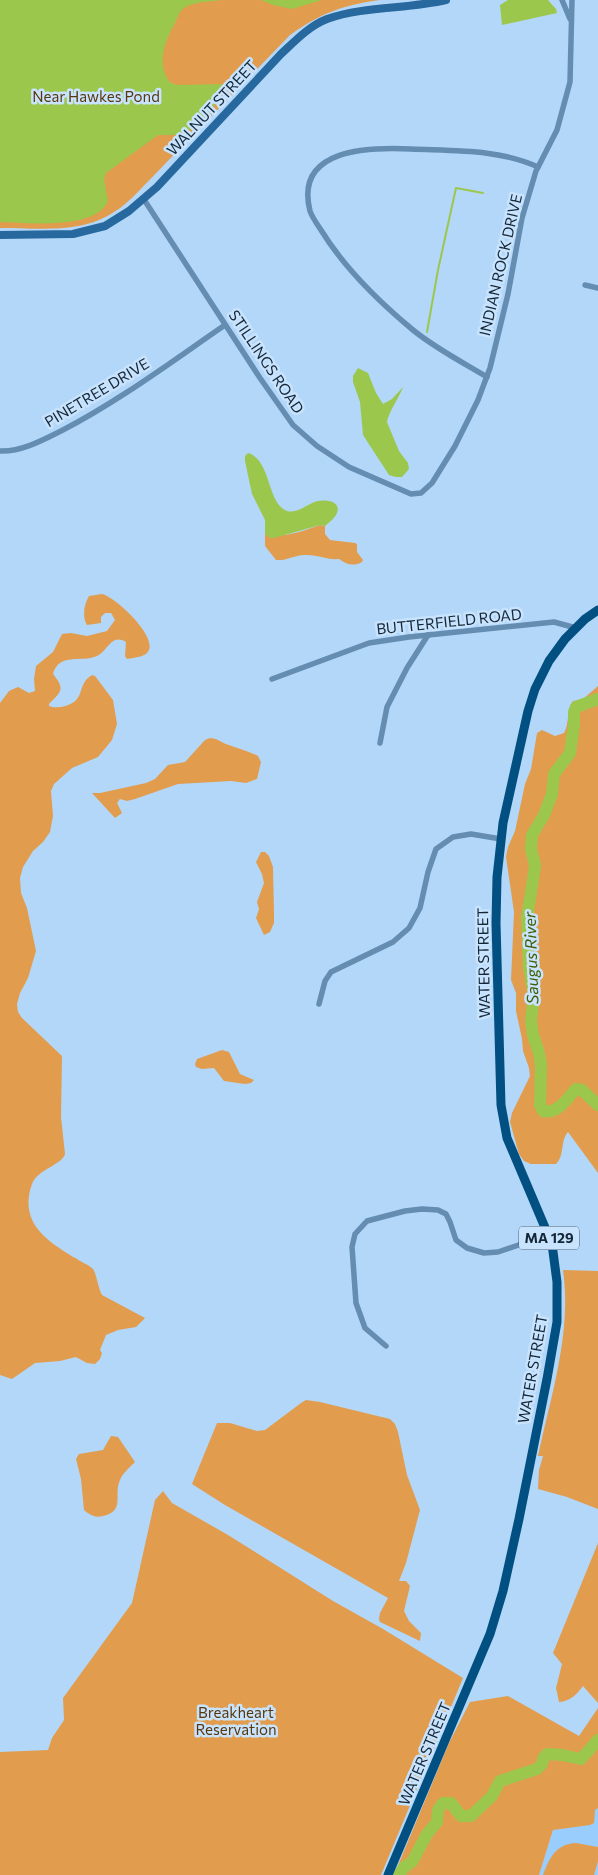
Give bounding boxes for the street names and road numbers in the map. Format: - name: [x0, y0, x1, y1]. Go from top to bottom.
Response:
- street label: WALNUT STREET: [163, 56, 260, 159]
- street label: INDIAN ROCK DRIVE: [475, 192, 525, 337]
- street label: STILLINGS ROAD: [226, 306, 308, 417]
- street label: PINETREE DRIVE: [41, 354, 152, 430]
- street label: BUTTERFIELD ROAD: [375, 604, 522, 638]
- street label: WATER STREET: [473, 907, 493, 1018]
- road number: MA 129: [519, 1226, 579, 1250]
- street label: WATER STREET: [514, 1313, 551, 1425]
- street label: WATER STREET: [394, 1699, 454, 1808]

